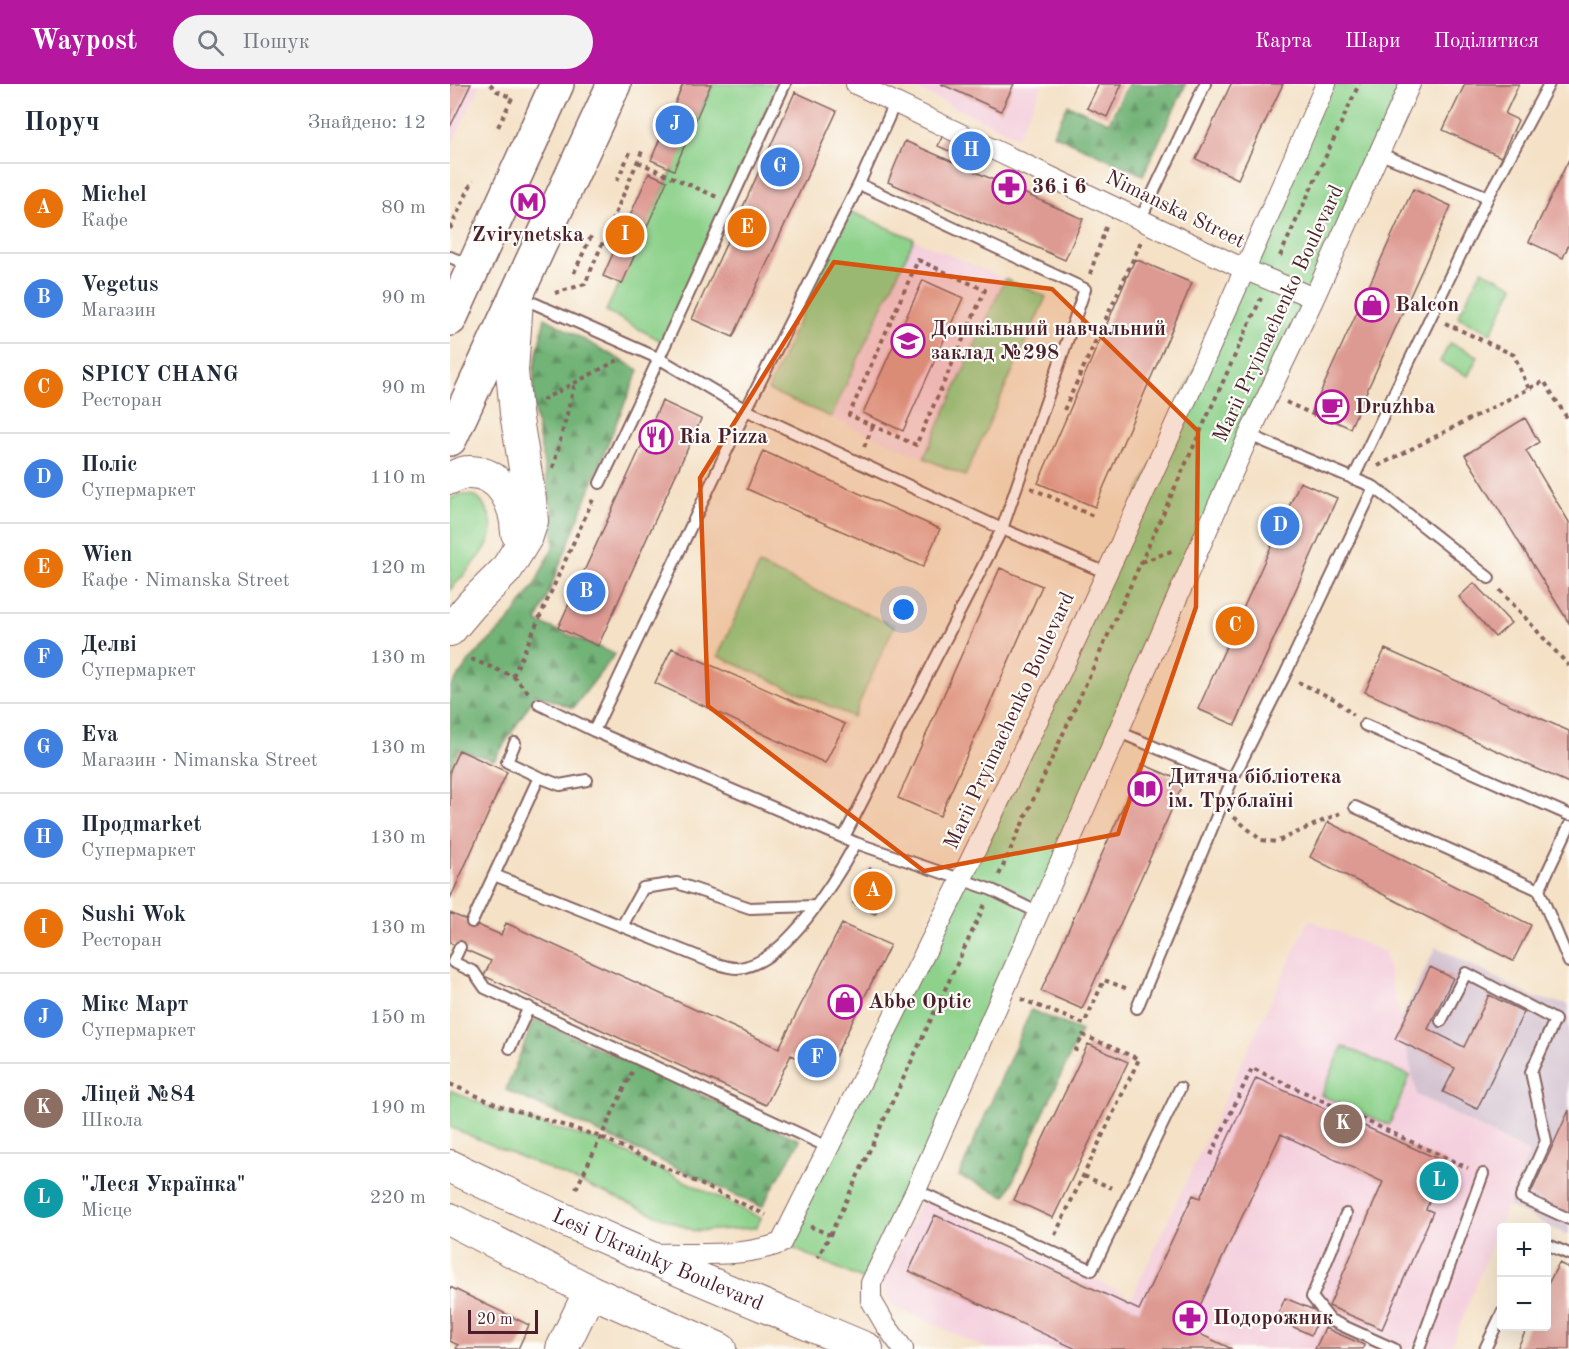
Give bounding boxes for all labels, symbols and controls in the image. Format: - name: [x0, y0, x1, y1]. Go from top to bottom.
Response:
- search box: [173, 15, 593, 69]
- icon: search: [194, 26, 227, 59]
- text: Waypost: [30, 28, 137, 56]
- text: Пошук: [242, 31, 310, 53]
- text: Карта: [1255, 31, 1312, 52]
- text: Шари: [1345, 31, 1400, 52]
- text: Поділитися: [1433, 31, 1539, 52]
- pin: J: [656, 102, 694, 147]
- text: Поруч: [24, 110, 100, 136]
- text: Знайдено: 12: [308, 113, 426, 133]
- pin: H: [952, 128, 990, 174]
- pin: G: [760, 144, 800, 190]
- street label: Nimanska Street: [1102, 167, 1248, 253]
- pharmacy icon: 36 і 6: [991, 169, 1027, 205]
- place label: 36 і 6: [1032, 177, 1087, 198]
- street label: Marii Pryimachenko Boulevard: [1210, 182, 1348, 446]
- text: Michel: [81, 184, 147, 206]
- metro station icon: Zvirynetska: [510, 184, 546, 220]
- text: A: [36, 198, 51, 218]
- text: 80 m: [381, 198, 426, 218]
- pin: E: [728, 206, 766, 250]
- text: Кафе: [81, 211, 128, 231]
- pin: I: [606, 212, 645, 258]
- place label: Zvirynetska: [472, 225, 584, 246]
- text: Vegetus: [81, 274, 158, 296]
- shop icon: Balcon: [1354, 287, 1390, 323]
- text: B: [36, 288, 51, 308]
- text: 90 m: [381, 288, 426, 308]
- place label: Balcon: [1395, 295, 1459, 316]
- text: Магазин: [81, 301, 156, 321]
- place label: Дошкільний навчальний заклад №298: [931, 319, 1166, 364]
- school or university icon: Дошкільний навчальний заклад №298: [890, 323, 926, 359]
- text: SPICY CHANG: [81, 364, 239, 386]
- text: C: [37, 378, 50, 398]
- text: 90 m: [381, 378, 426, 398]
- cafe icon: Druzhba: [1314, 389, 1350, 425]
- text: Ресторан: [81, 391, 162, 411]
- place label: Druzhba: [1355, 397, 1436, 418]
- restaurant icon: Ria Pizza: [638, 419, 674, 455]
- place label: Ria Pizza: [679, 427, 768, 448]
- text: Поліс: [81, 454, 138, 476]
- text: D: [36, 468, 51, 488]
- text: 110 m: [370, 468, 426, 488]
- text: Супермаркет: [81, 481, 196, 501]
- pin: D: [1260, 504, 1300, 548]
- text: Wien: [81, 544, 132, 566]
- text: E: [37, 558, 50, 578]
- text: 120 m: [370, 558, 426, 578]
- pin: B: [566, 570, 606, 614]
- text: Кафе · Nimanska Street: [81, 571, 290, 591]
- street label: Marii Pryimachenko Boulevard: [941, 589, 1079, 853]
- your location: [889, 595, 918, 624]
- pin: C: [1216, 604, 1254, 648]
- text: Делві: [81, 634, 137, 656]
- text: F: [37, 648, 50, 668]
- text: 130 m: [370, 648, 426, 668]
- text: Супермаркет: [81, 661, 196, 681]
- text: Eva: [81, 724, 118, 746]
- text: G: [36, 738, 51, 758]
- text: 130 m: [370, 738, 426, 758]
- text: Магазин · Nimanska Street: [81, 751, 318, 771]
- place label: Дитяча бібліотека ім. Трублаїні: [1168, 767, 1342, 812]
- library icon: Дитяча бібліотека ім. Трублаїні: [1127, 771, 1163, 807]
- text: Продmarket: [81, 814, 201, 836]
- text: H: [35, 828, 52, 848]
- text: 130 m: [370, 828, 426, 848]
- text: Супермаркет: [81, 841, 196, 861]
- pin: A: [854, 868, 892, 914]
- text: Sushi Wok: [81, 904, 186, 926]
- text: I: [39, 918, 48, 938]
- text: 130 m: [370, 918, 426, 938]
- text: Ресторан: [81, 931, 162, 951]
- shop icon: Abbe Optic: [827, 984, 863, 1020]
- place label: Abbe Optic: [868, 992, 972, 1013]
- text: Мікс Март: [81, 994, 189, 1016]
- text: J: [38, 1008, 49, 1028]
- text: 150 m: [370, 1008, 426, 1028]
- text: Супермаркет: [81, 1021, 196, 1041]
- pin: F: [798, 1036, 836, 1080]
- text: Ліцей №84: [81, 1084, 196, 1106]
- text: K: [36, 1098, 51, 1118]
- text: 190 m: [370, 1098, 426, 1118]
- pin: K: [1324, 1102, 1362, 1146]
- text: Школа: [81, 1111, 143, 1131]
- pin: L: [1420, 1158, 1458, 1204]
- text: "Леся Українка": [81, 1174, 246, 1196]
- text: L: [37, 1188, 50, 1208]
- text: 220 m: [370, 1188, 426, 1208]
- text: Місце: [81, 1201, 132, 1221]
- street label: Lesi Ukrainky Boulevard: [549, 1205, 766, 1315]
- map controls: [1497, 1223, 1551, 1331]
- button: +: [1497, 1223, 1551, 1277]
- button: −: [1497, 1277, 1551, 1331]
- pharmacy icon: Подорожник: [1172, 1300, 1208, 1336]
- scale bar: [468, 1307, 538, 1334]
- place label: Подорожник: [1213, 1308, 1333, 1329]
- text: 20 m: [477, 1312, 513, 1328]

